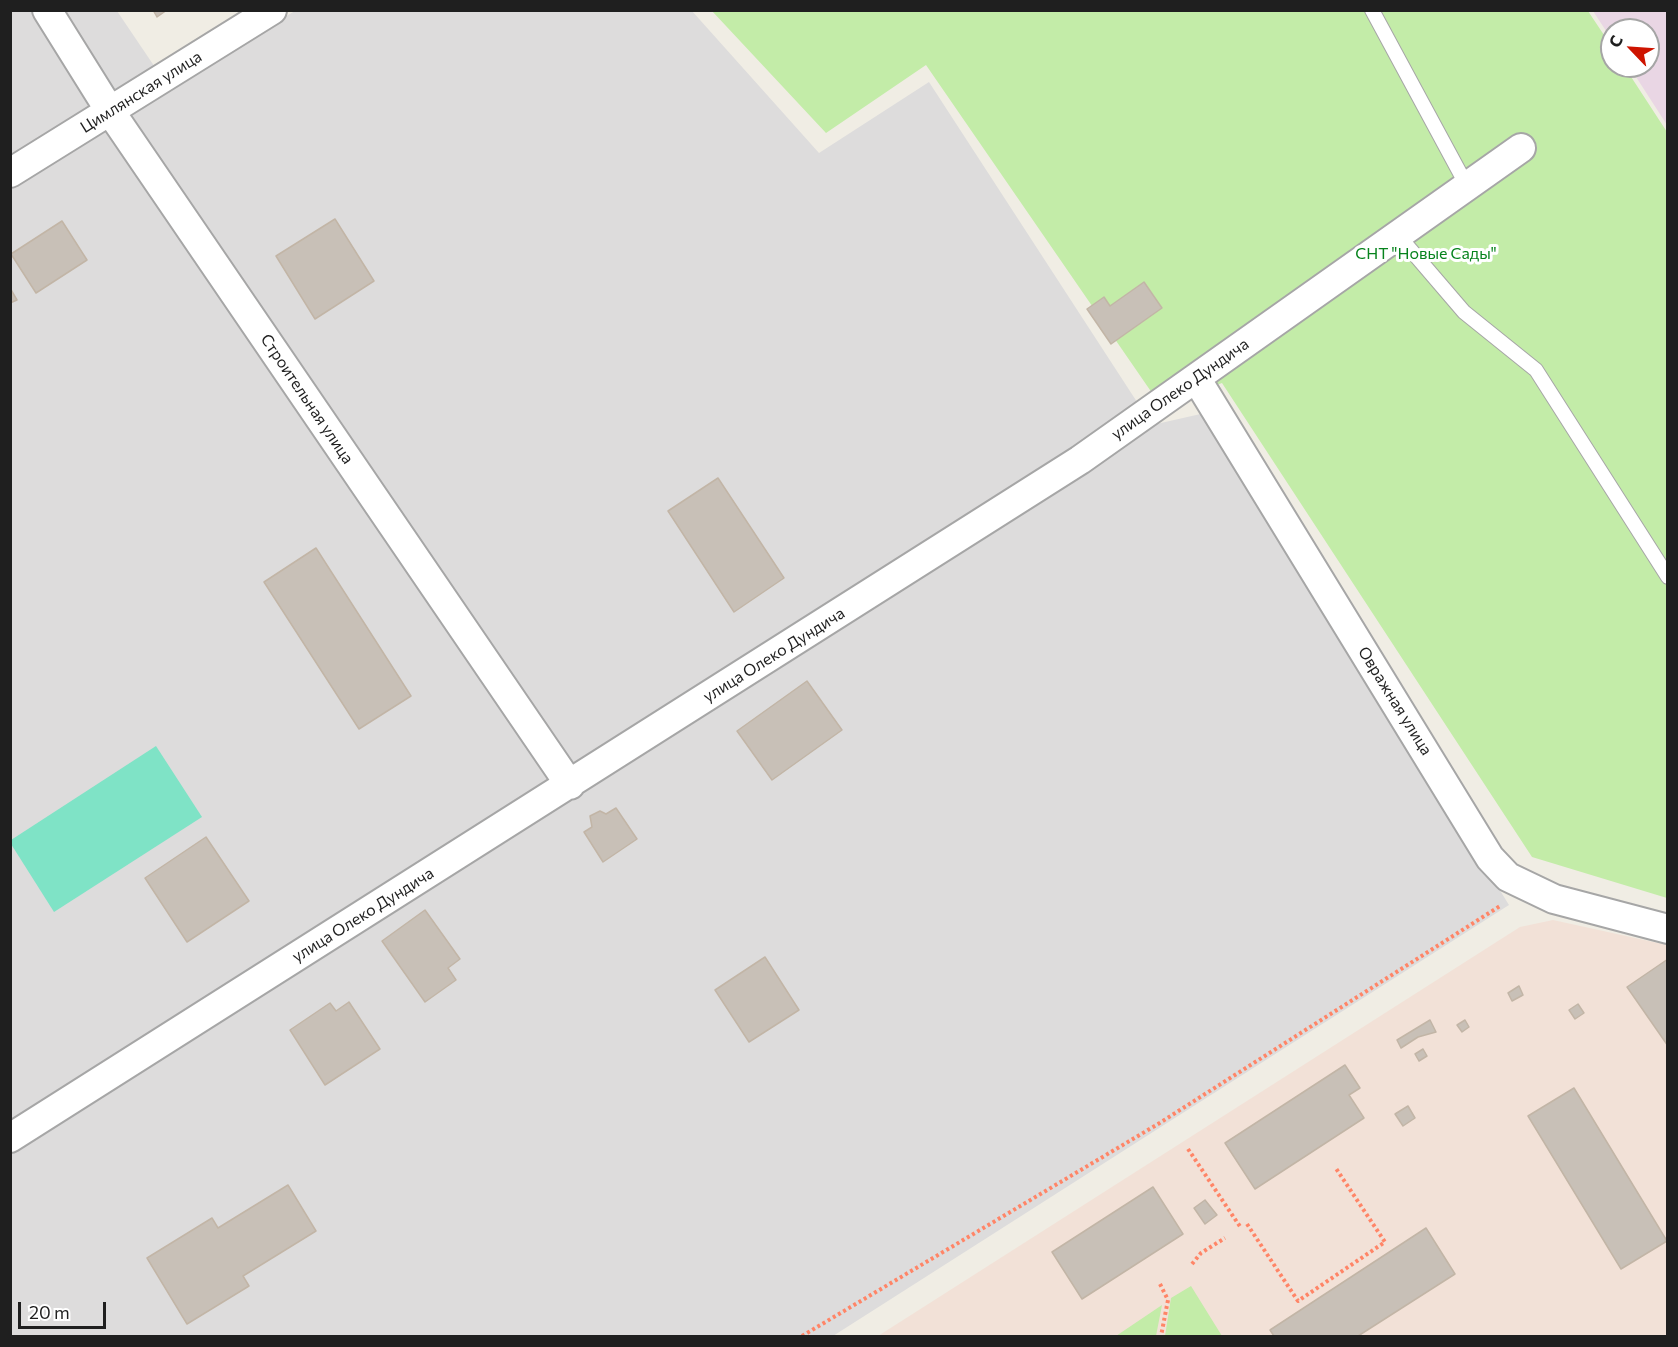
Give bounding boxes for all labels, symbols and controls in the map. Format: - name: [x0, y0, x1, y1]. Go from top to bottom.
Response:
- north arrow: [1600, 18, 1660, 78]
- text: С: [1604, 32, 1626, 50]
- street label: Цимлянская улица: [77, 47, 205, 137]
- park label: СНТ "Новые Сады": [1355, 244, 1497, 264]
- street label: Строительная улица: [256, 331, 358, 467]
- street label: улица Олеко Дундича: [1108, 334, 1252, 444]
- street label: улица Олеко Дундича: [700, 604, 848, 706]
- street label: Овражная улица: [1354, 643, 1436, 759]
- street label: улица Олеко Дундича: [289, 864, 437, 966]
- scale bar: [21, 1290, 110, 1328]
- text: 20 m: [29, 1301, 70, 1323]

